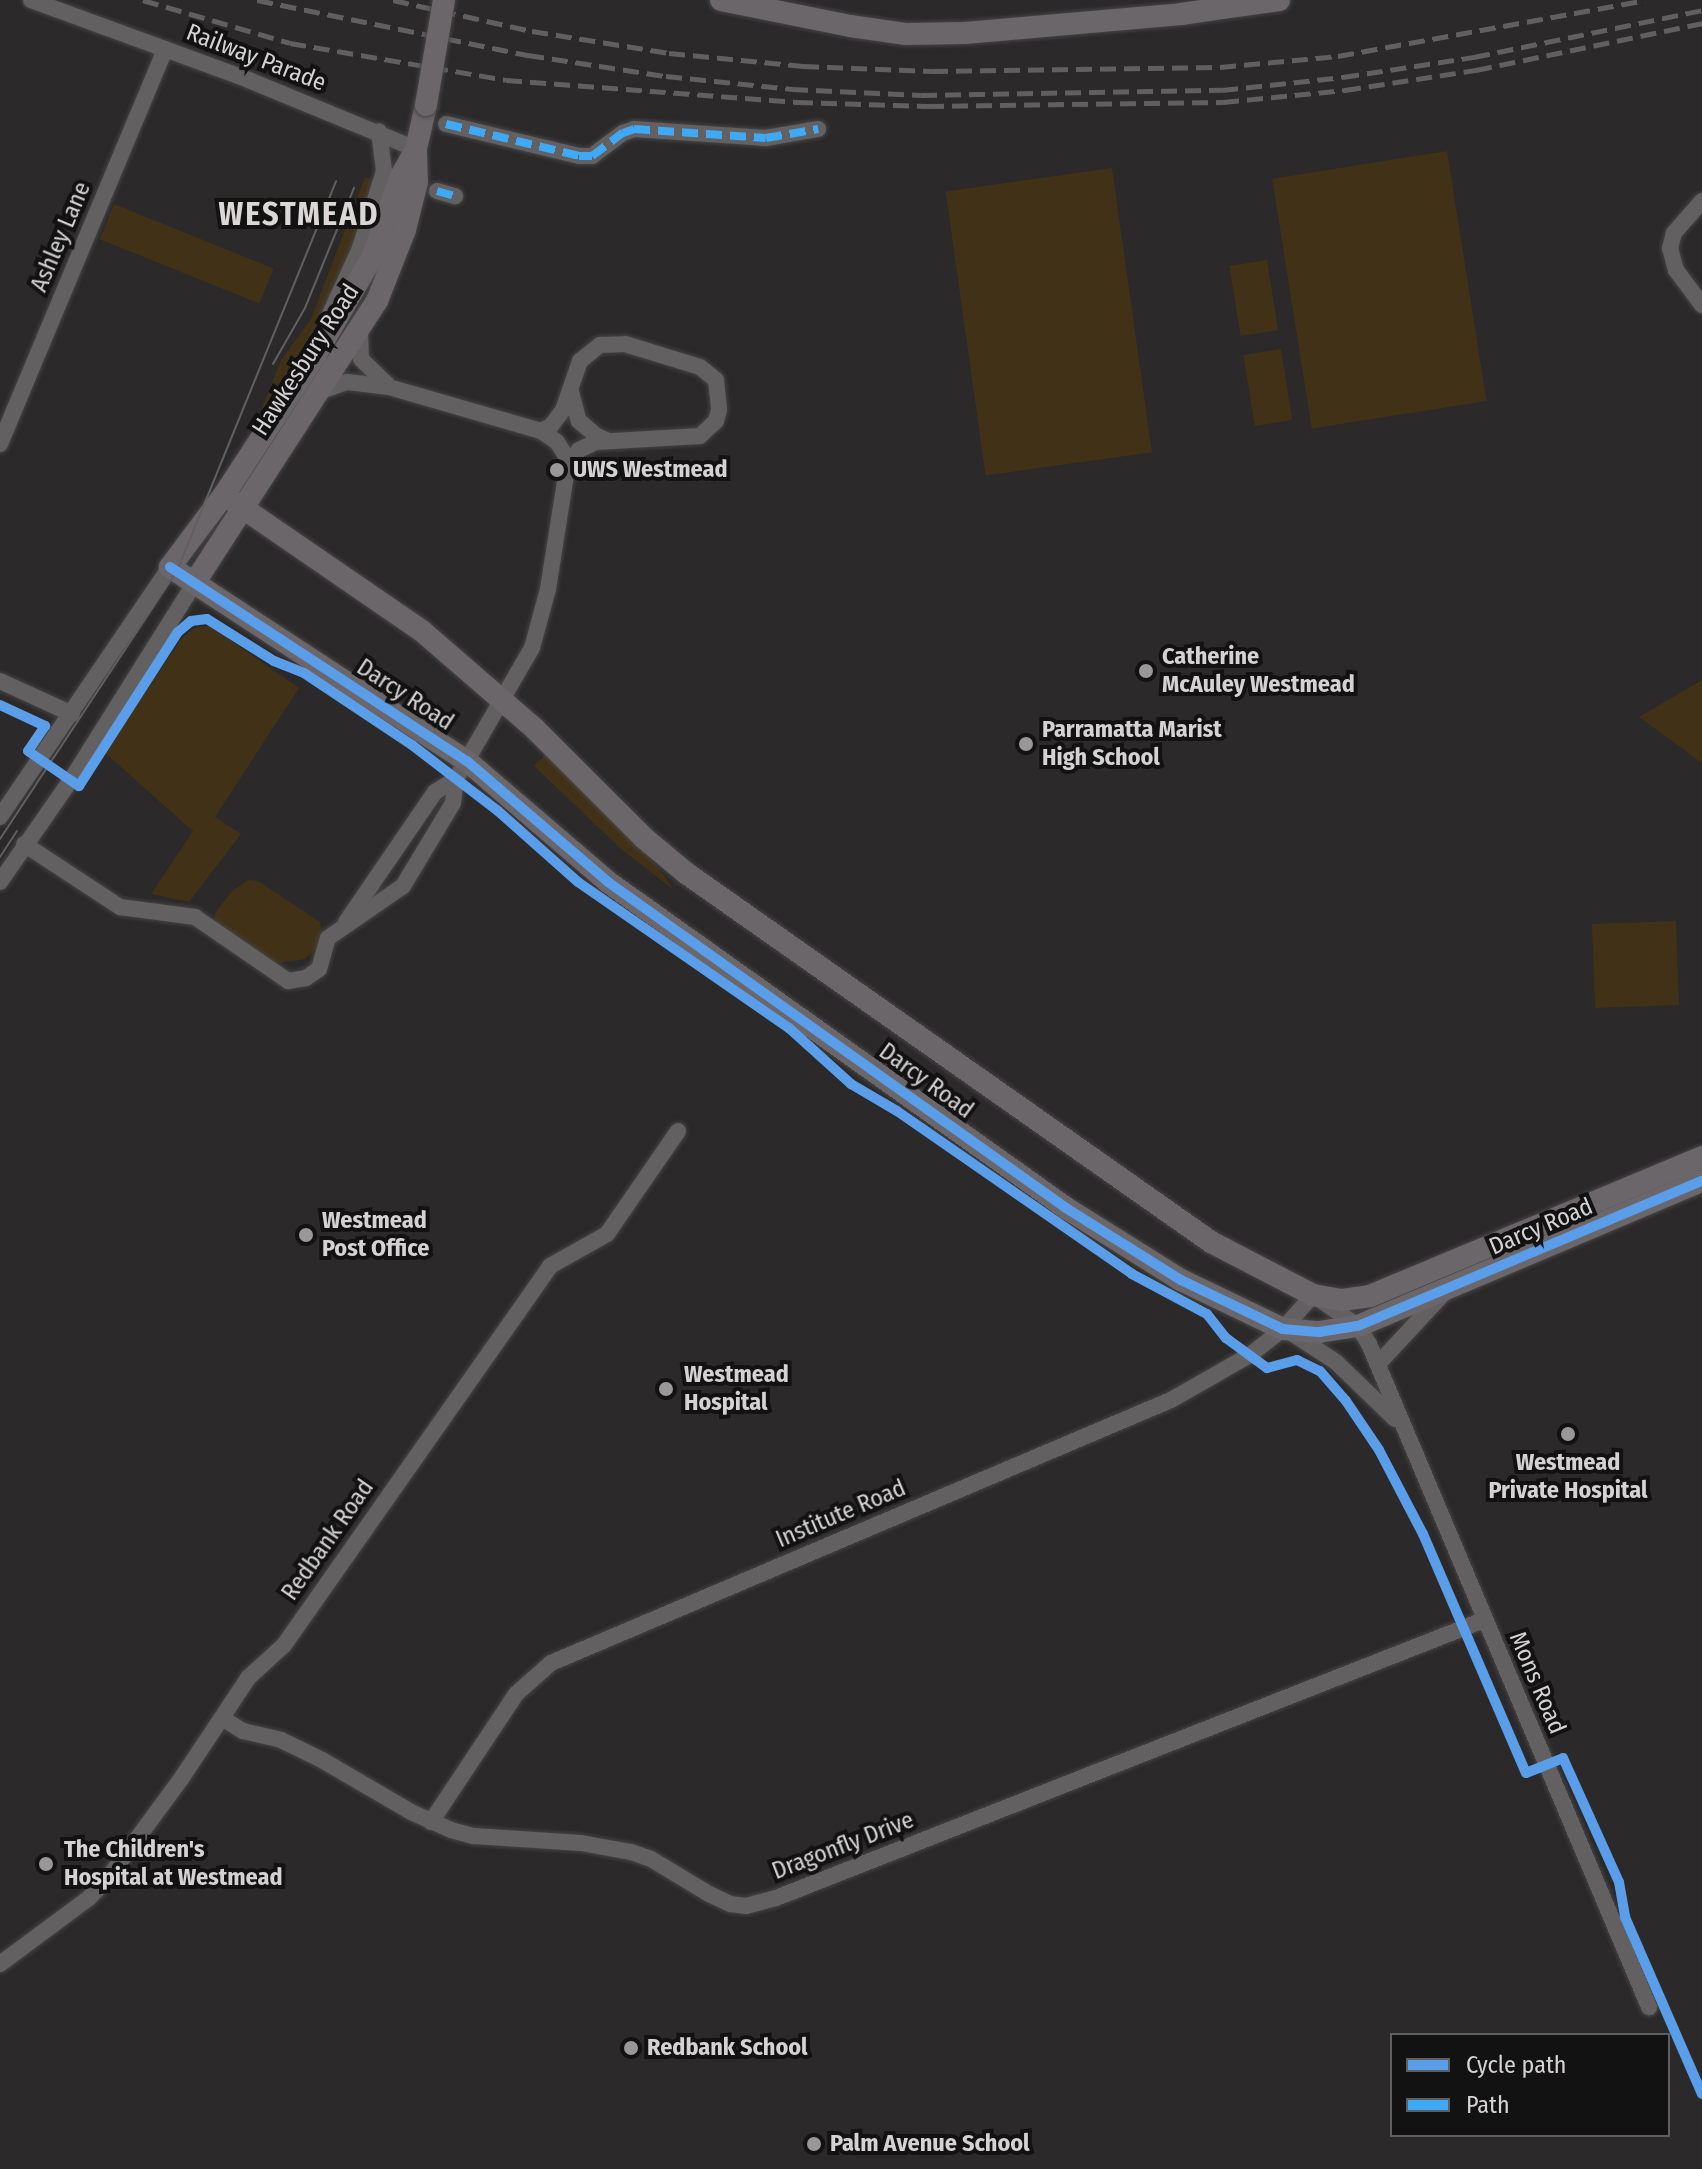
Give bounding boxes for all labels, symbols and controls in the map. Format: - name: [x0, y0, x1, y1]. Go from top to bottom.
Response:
- street label: Railway Parade: [182, 18, 330, 98]
- street label: Ashley Lane: [25, 178, 97, 296]
- district label: WESTMEAD: [218, 195, 380, 233]
- street label: Hawkesbury Road: [246, 279, 366, 441]
- place label: UWS Westmead: [573, 456, 728, 484]
- marker: UWS Westmead: [548, 461, 566, 479]
- place label: Catherine McAuley Westmead: [1162, 643, 1355, 699]
- street label: Darcy Road: [351, 653, 459, 737]
- marker: Catherine McAuley Westmead: [1137, 662, 1155, 680]
- place label: Parramatta Marist High School: [1042, 716, 1222, 772]
- marker: Parramatta Marist High School: [1017, 735, 1035, 753]
- street label: Darcy Road: [873, 1037, 979, 1125]
- street label: Darcy Road: [1485, 1192, 1597, 1262]
- place label: Westmead Post Office: [322, 1207, 429, 1263]
- marker: Westmead Post Office: [297, 1226, 315, 1244]
- place label: Westmead Hospital: [684, 1361, 789, 1417]
- marker: Westmead Hospital: [655, 1378, 677, 1400]
- marker: Westmead Private Hospital: [1557, 1423, 1579, 1445]
- place label: Westmead Private Hospital: [1489, 1449, 1647, 1505]
- street label: Redbank Road: [276, 1474, 380, 1606]
- street label: Institute Road: [772, 1474, 910, 1554]
- street label: Mons Road: [1503, 1628, 1571, 1738]
- street label: Dragonfly Drive: [768, 1806, 918, 1886]
- place label: The Children's Hospital at Westmead: [64, 1836, 283, 1892]
- marker: The Children's Hospital at Westmead: [35, 1853, 57, 1875]
- legend: [1390, 2033, 1670, 2137]
- place label: Redbank School: [647, 2034, 808, 2062]
- marker: Redbank School: [622, 2039, 640, 2057]
- text: Cycle path: [1466, 2051, 1566, 2079]
- text: Path: [1466, 2091, 1510, 2119]
- place label: Palm Avenue School: [830, 2130, 1030, 2158]
- marker: Palm Avenue School: [805, 2135, 823, 2153]

